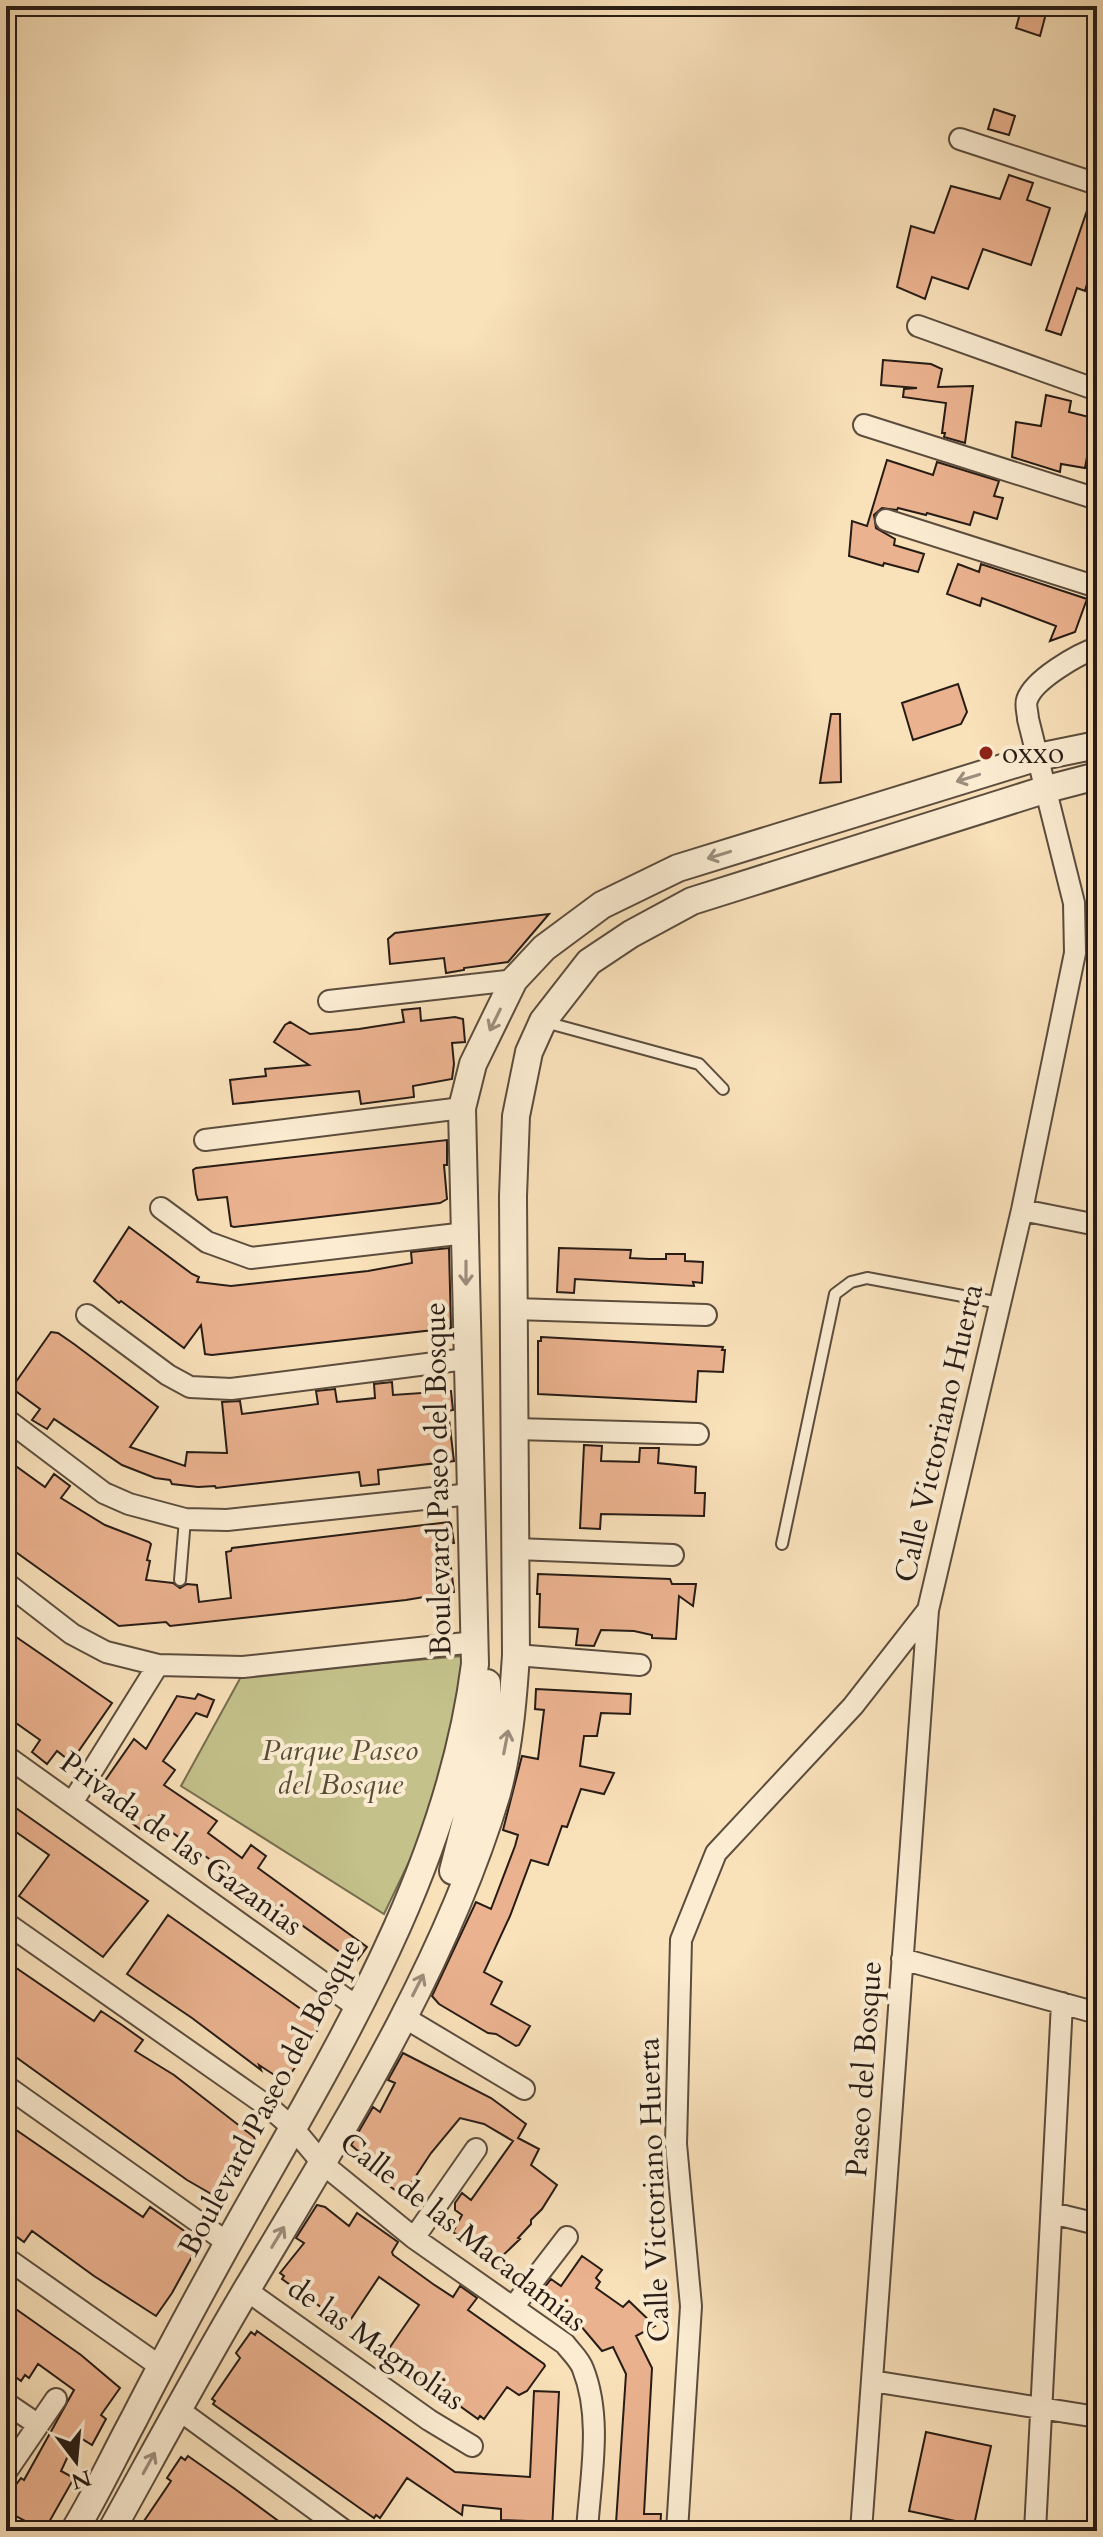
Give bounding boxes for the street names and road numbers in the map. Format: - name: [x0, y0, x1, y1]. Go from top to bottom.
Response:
- street label: Calle Victoriano Huerta: [885, 1280, 993, 1586]
- street label: Boulevard Paseo del Bosque: [414, 1302, 462, 1656]
- street label: Privada de las Gazanias: [52, 1742, 310, 1946]
- street label: Boulevard Paseo del Bosque: [169, 1931, 371, 2263]
- street label: Paseo del Bosque: [836, 1959, 892, 2179]
- street label: Calle Victoriano Huerta: [628, 2037, 680, 2343]
- street label: Calle de las Macadamias: [331, 2123, 595, 2341]
- street label: de las Magnolias: [280, 2268, 472, 2420]

